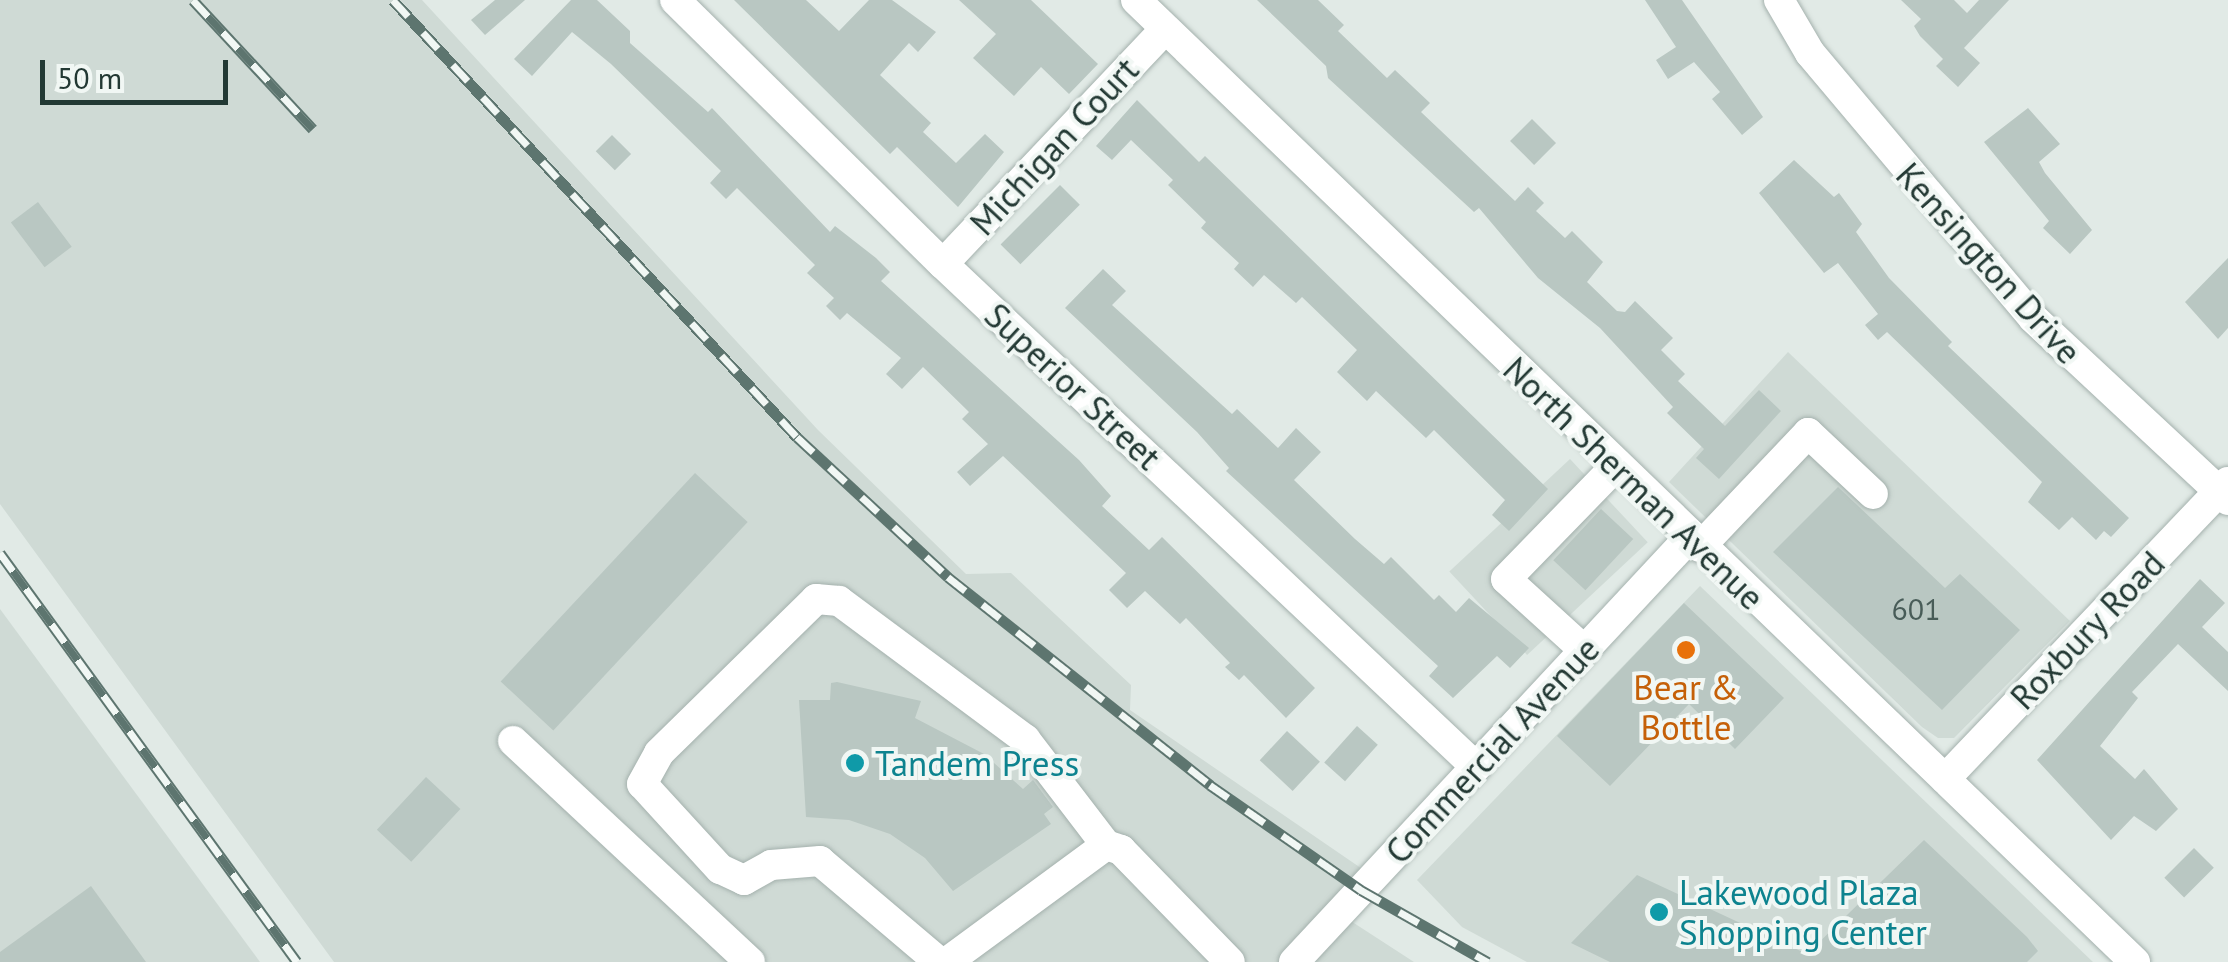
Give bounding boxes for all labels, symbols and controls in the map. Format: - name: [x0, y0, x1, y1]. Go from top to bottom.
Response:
- scale bar: [45, 40, 232, 102]
- street label: Michigan Court: [961, 49, 1147, 243]
- text: 50 m: [57, 58, 122, 97]
- street label: Kensington Drive: [1888, 154, 2090, 372]
- street label: Superior Street: [976, 294, 1170, 478]
- street label: North Sherman Avenue: [1495, 348, 1773, 618]
- street label: Roxbury Road: [2001, 542, 2173, 718]
- house number: 601: [1891, 591, 1941, 627]
- street label: Commercial Avenue: [1376, 628, 1608, 872]
- marker: Bear & Bottle: [1675, 639, 1697, 661]
- place label: Bear & Bottle: [1633, 666, 1739, 748]
- place label: Tandem Press: [875, 742, 1079, 784]
- marker: Tandem Press: [844, 752, 866, 774]
- place label: Lakewood Plaza Shopping Center: [1679, 871, 1927, 953]
- marker: Lakewood Plaza Shopping Center: [1648, 901, 1670, 923]

